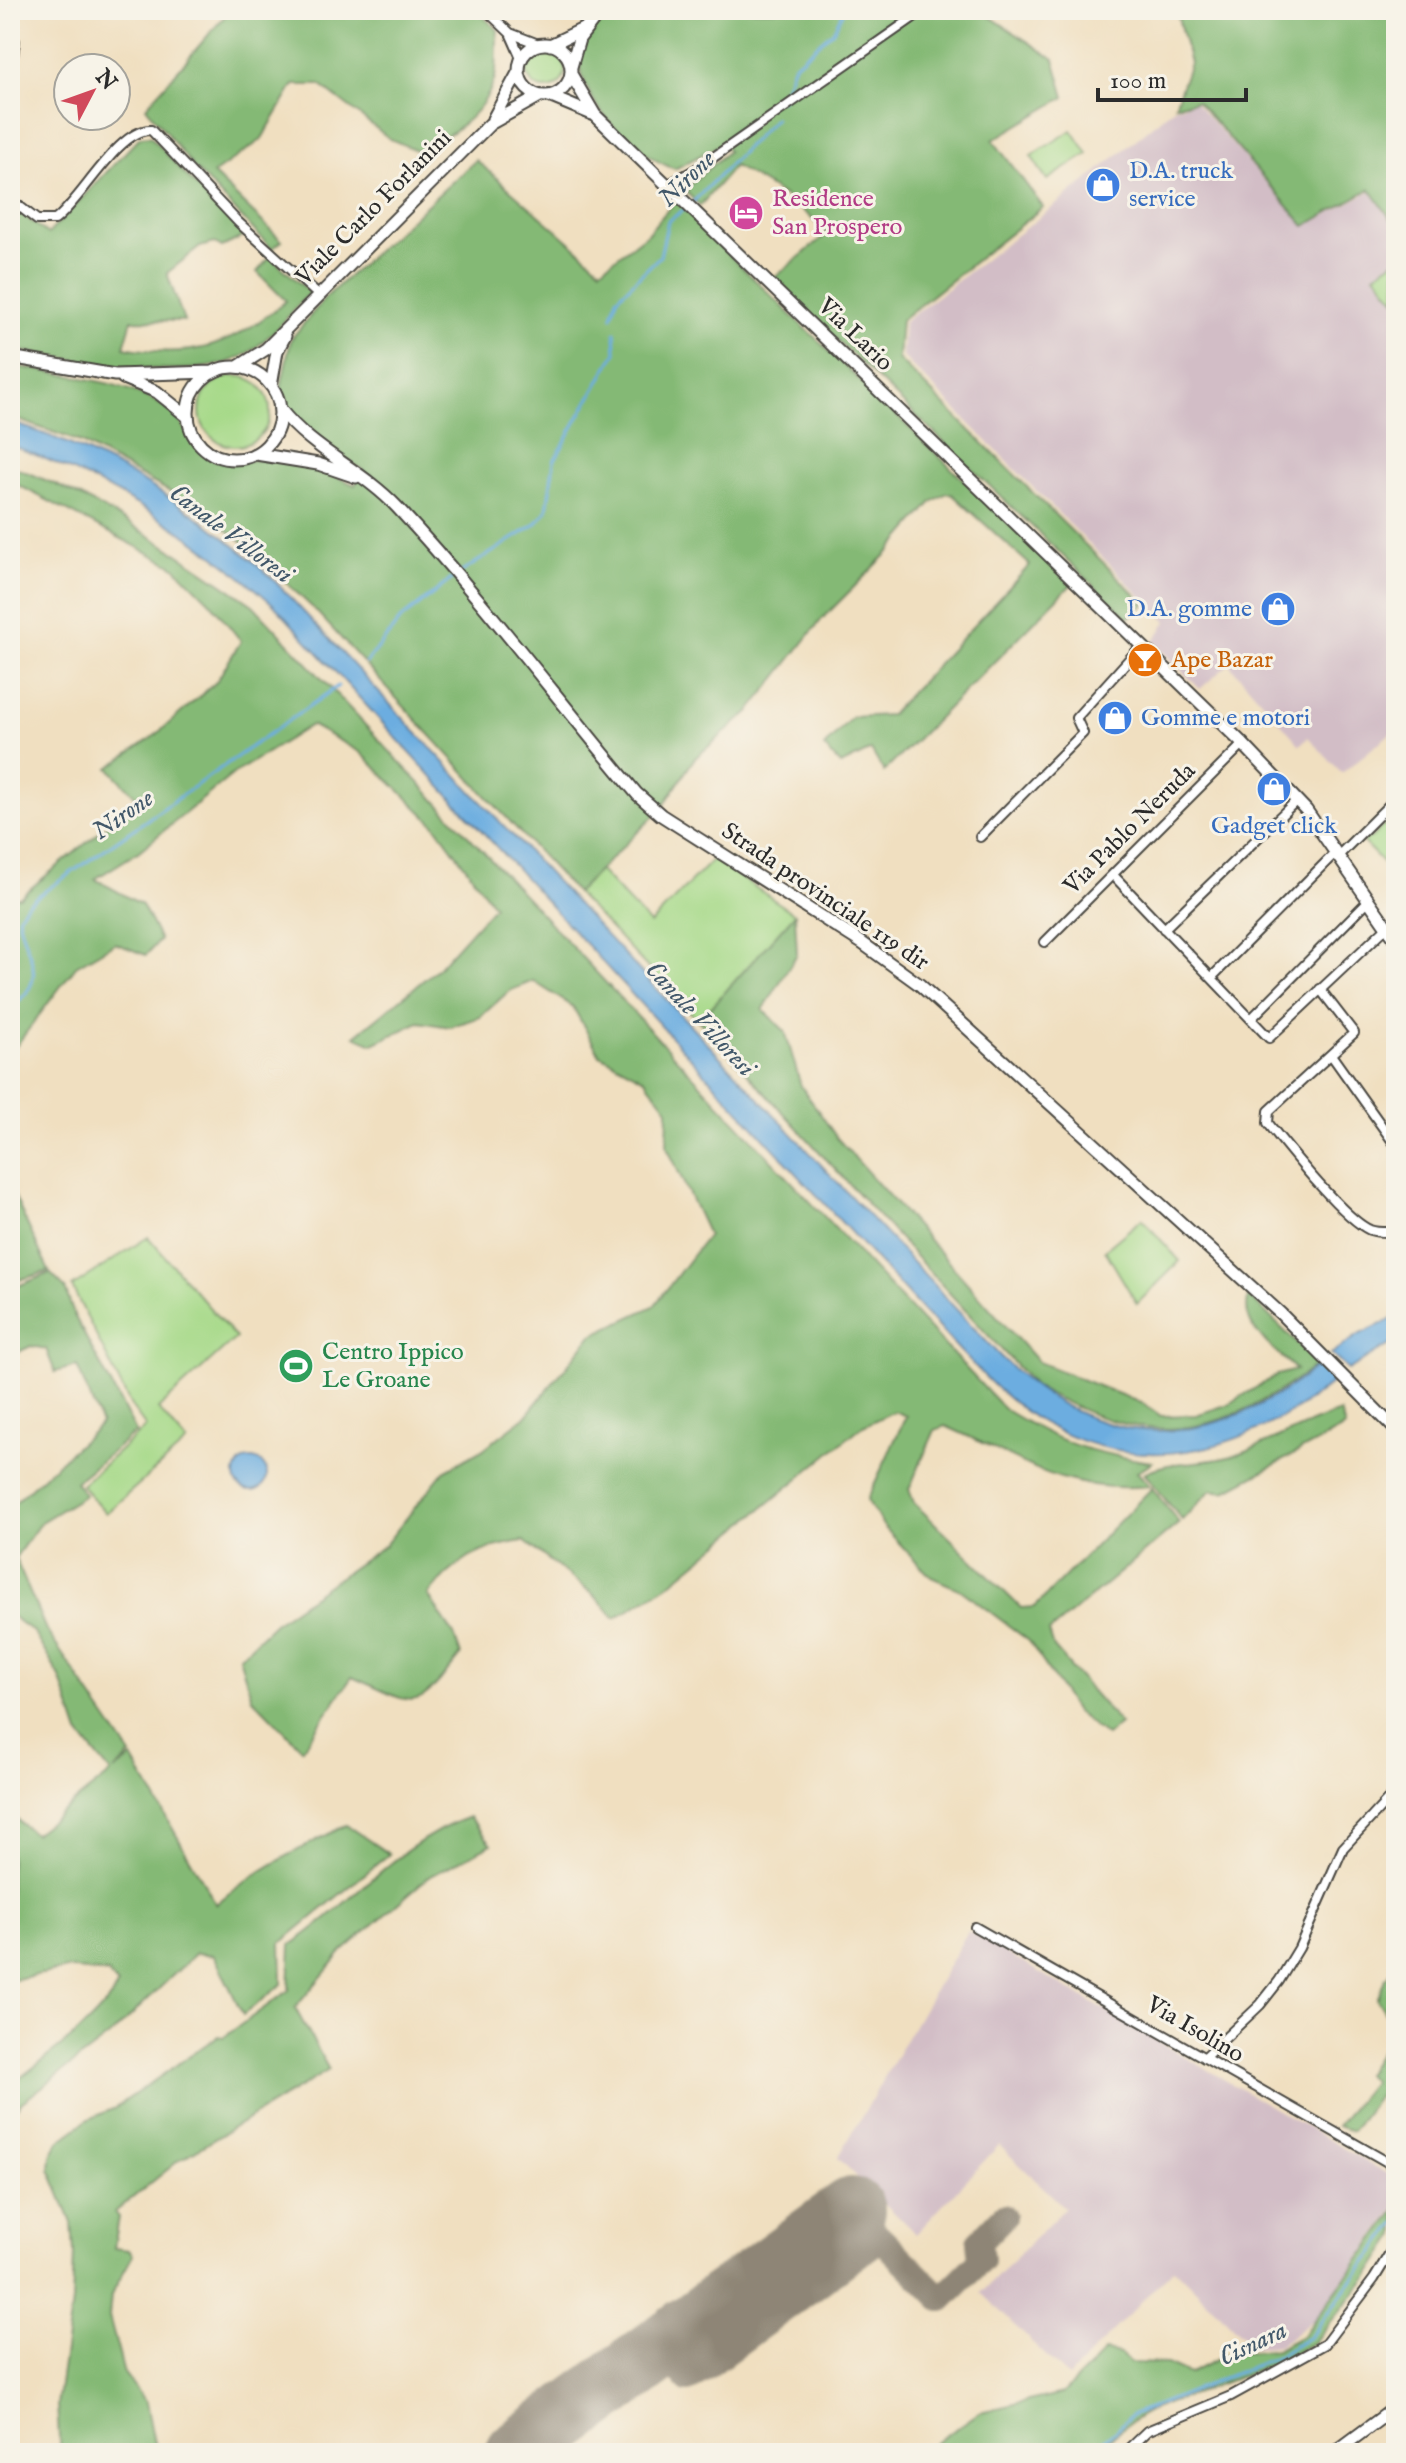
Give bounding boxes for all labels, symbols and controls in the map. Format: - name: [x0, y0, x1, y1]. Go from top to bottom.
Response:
- north arrow: [52, 52, 132, 132]
- scale bar: [1098, 52, 1246, 102]
- text: N: [88, 63, 122, 97]
- text: 100 m: [1110, 66, 1166, 97]
- street label: Viale Carlo Forlanini: [289, 123, 459, 293]
- water label: Nirone: [651, 143, 723, 215]
- place label: D.A. truck service: [1129, 156, 1233, 215]
- shop icon: D.A. truck service: [1084, 166, 1122, 204]
- place label: Residence San Prospero: [772, 184, 903, 243]
- hotel icon: Residence San Prospero: [727, 194, 765, 232]
- street label: Via Lario: [810, 291, 899, 379]
- water label: Canale Villoresi: [163, 477, 301, 592]
- shop icon: D.A. gomme: [1259, 590, 1297, 628]
- place label: D.A. gomme: [1127, 594, 1252, 625]
- bar icon: Ape Bazar: [1126, 641, 1164, 679]
- place label: Ape Bazar: [1170, 645, 1273, 676]
- shop icon: Gomme e motori: [1096, 699, 1134, 737]
- place label: Gomme e motori: [1141, 703, 1310, 734]
- street label: Via Pablo Neruda: [1057, 756, 1203, 902]
- shop icon: Gadget click: [1255, 770, 1293, 808]
- water label: Nirone: [86, 782, 161, 848]
- place label: Gadget click: [1211, 811, 1337, 842]
- street label: Strada provinciale 119 dir: [715, 816, 935, 978]
- water label: Canale Villoresi: [638, 954, 763, 1085]
- place label: Centro Ippico Le Groane: [322, 1337, 464, 1396]
- sports icon: Centro Ippico Le Groane: [277, 1347, 315, 1385]
- street label: Via Isolino: [1140, 1989, 1250, 2070]
- water label: Cisnara: [1214, 2314, 1292, 2374]

